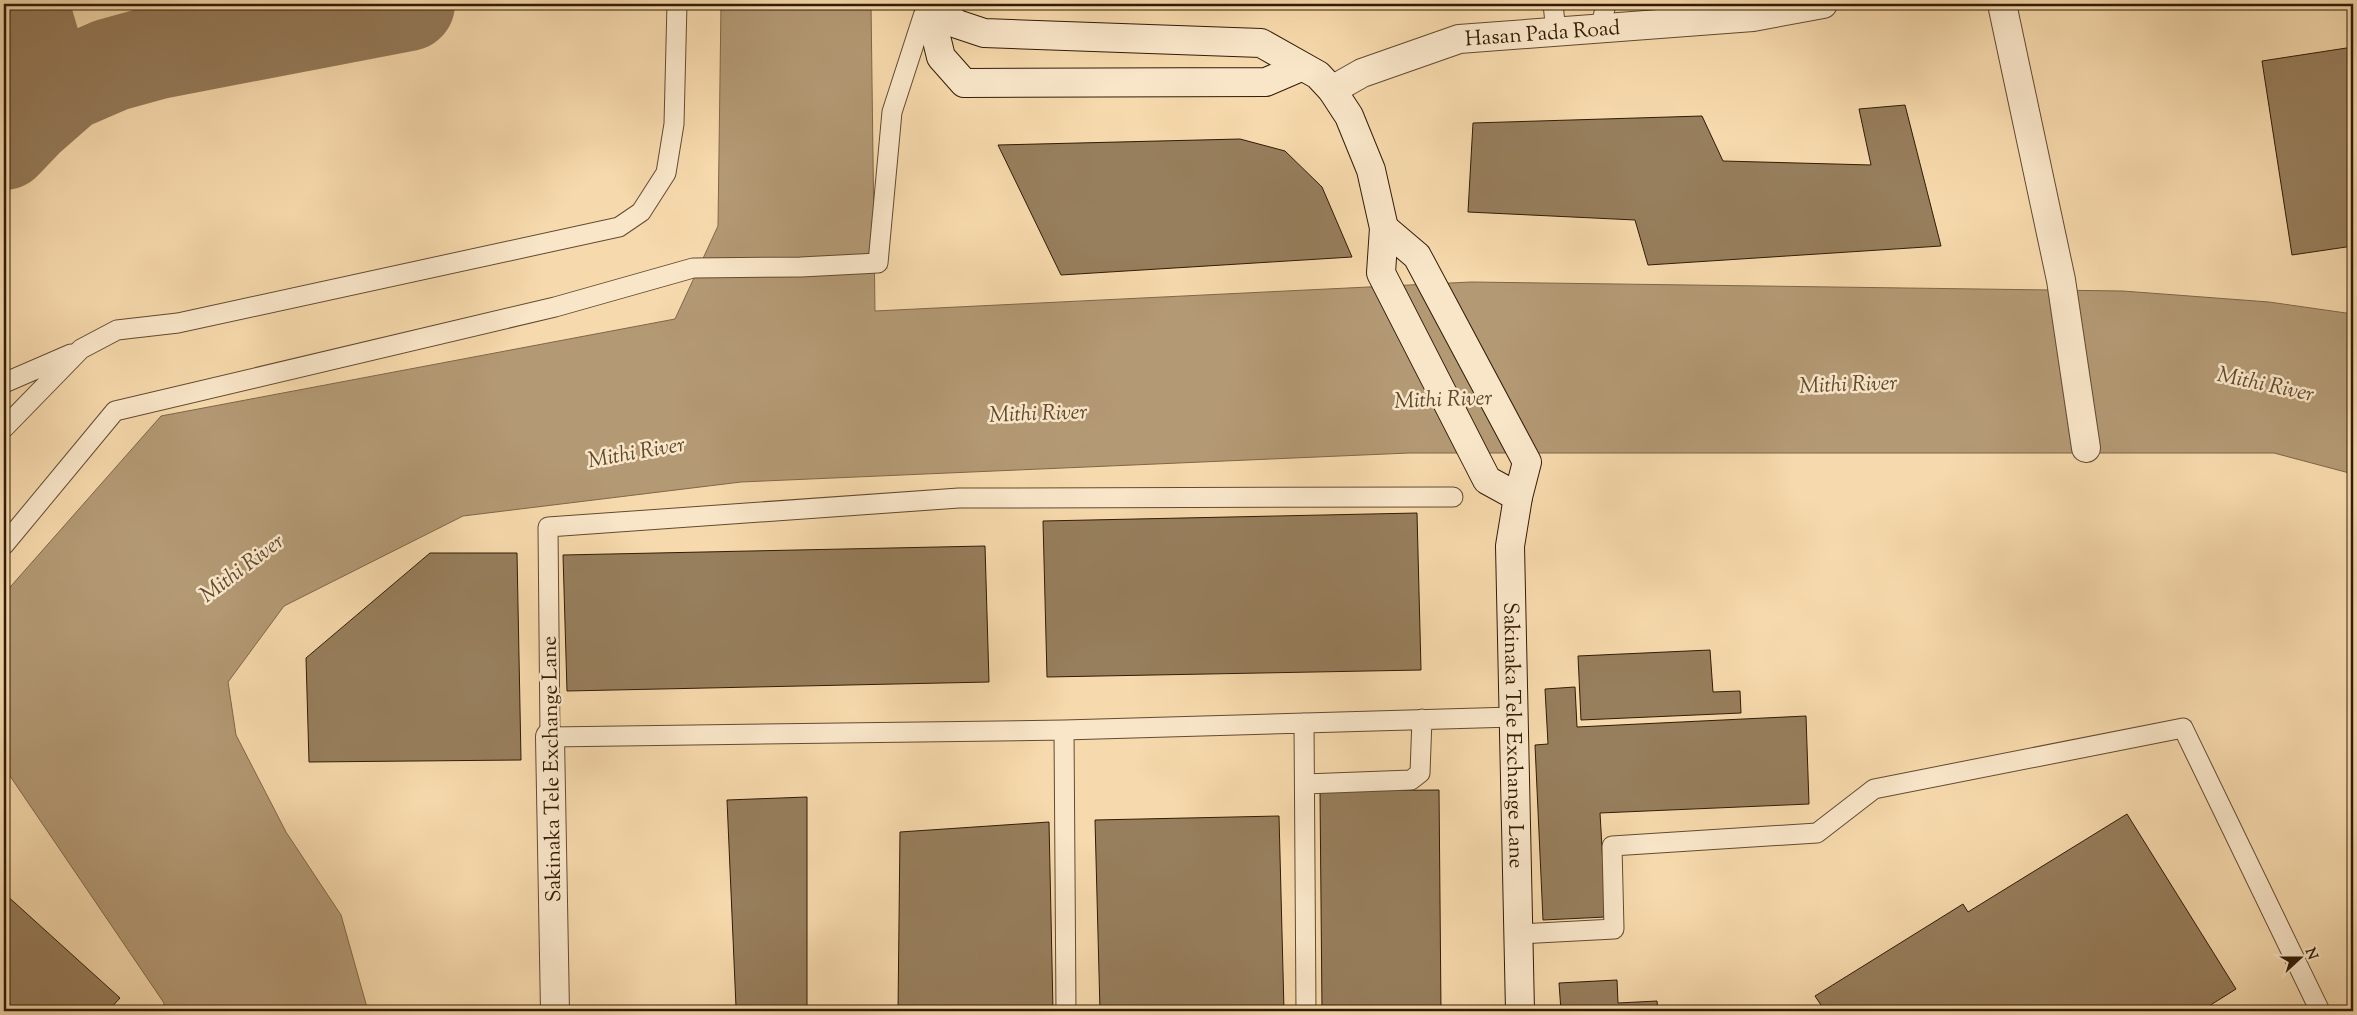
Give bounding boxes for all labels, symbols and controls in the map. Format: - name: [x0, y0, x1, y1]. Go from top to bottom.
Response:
- street label: Hasan Pada Road: [1464, 14, 1621, 56]
- water label: Mithi River: [2214, 360, 2317, 412]
- water label: Mithi River: [1798, 368, 1898, 404]
- water label: Mithi River: [1393, 383, 1493, 419]
- water label: Mithi River: [988, 397, 1088, 433]
- water label: Mithi River: [585, 430, 688, 478]
- water label: Mithi River: [194, 527, 292, 612]
- street label: Sakinaka Tele Exchange Lane: [1494, 602, 1530, 869]
- street label: Sakinaka Tele Exchange Lane: [536, 636, 570, 902]
- north arrow: [2274, 932, 2324, 982]
- text: N: [2299, 945, 2322, 963]

